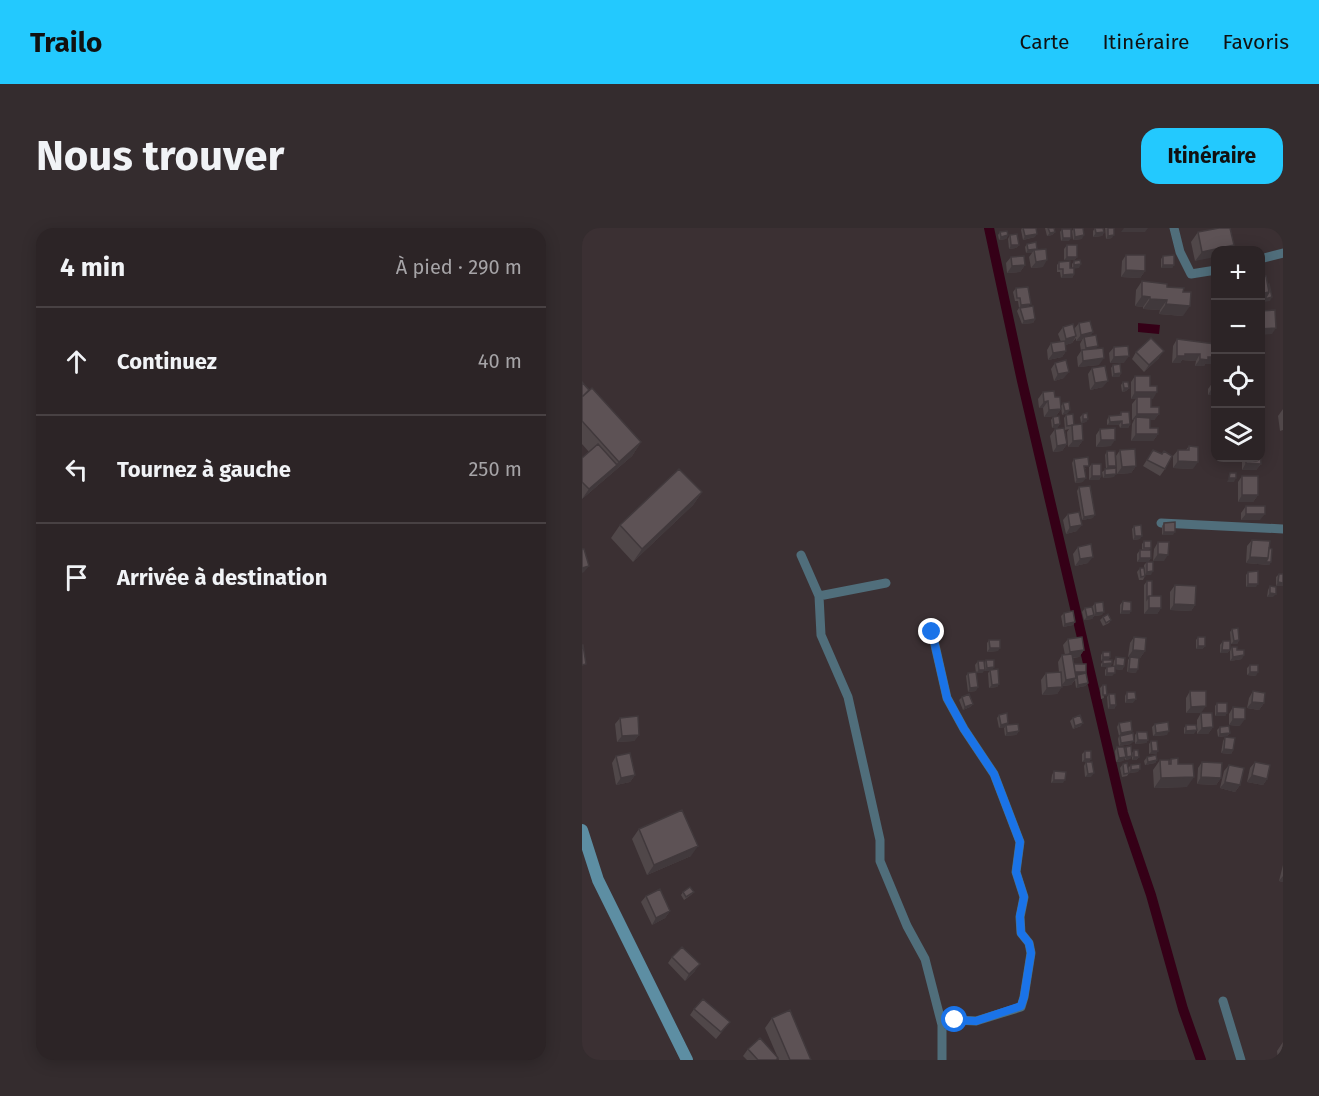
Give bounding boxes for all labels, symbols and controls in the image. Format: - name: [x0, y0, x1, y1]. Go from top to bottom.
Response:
- text: Trailo: [30, 26, 102, 59]
- text: Carte: [1020, 29, 1069, 55]
- text: Itinéraire: [1102, 29, 1189, 55]
- text: Favoris: [1222, 29, 1289, 55]
- button: Itinéraire: [1141, 128, 1283, 184]
- text: Nous trouver: [36, 131, 284, 181]
- map controls: [1211, 246, 1265, 462]
- button: +: [1211, 246, 1265, 300]
- text: 4 min: [60, 252, 125, 283]
- text: À pied · 290 m: [396, 255, 522, 279]
- button: −: [1211, 300, 1265, 354]
- icon: ahead: [60, 345, 93, 378]
- text: Continuez: [117, 348, 217, 375]
- text: 40 m: [478, 349, 522, 373]
- button: locate: [1211, 354, 1265, 408]
- button: layers: [1211, 408, 1265, 462]
- icon: left: [60, 453, 93, 486]
- text: Tournez à gauche: [117, 456, 291, 483]
- text: 250 m: [468, 457, 522, 481]
- icon: arrive: [60, 561, 93, 594]
- text: Arrivée à destination: [117, 564, 327, 591]
- route end: [918, 618, 944, 644]
- route start: [941, 1006, 967, 1032]

